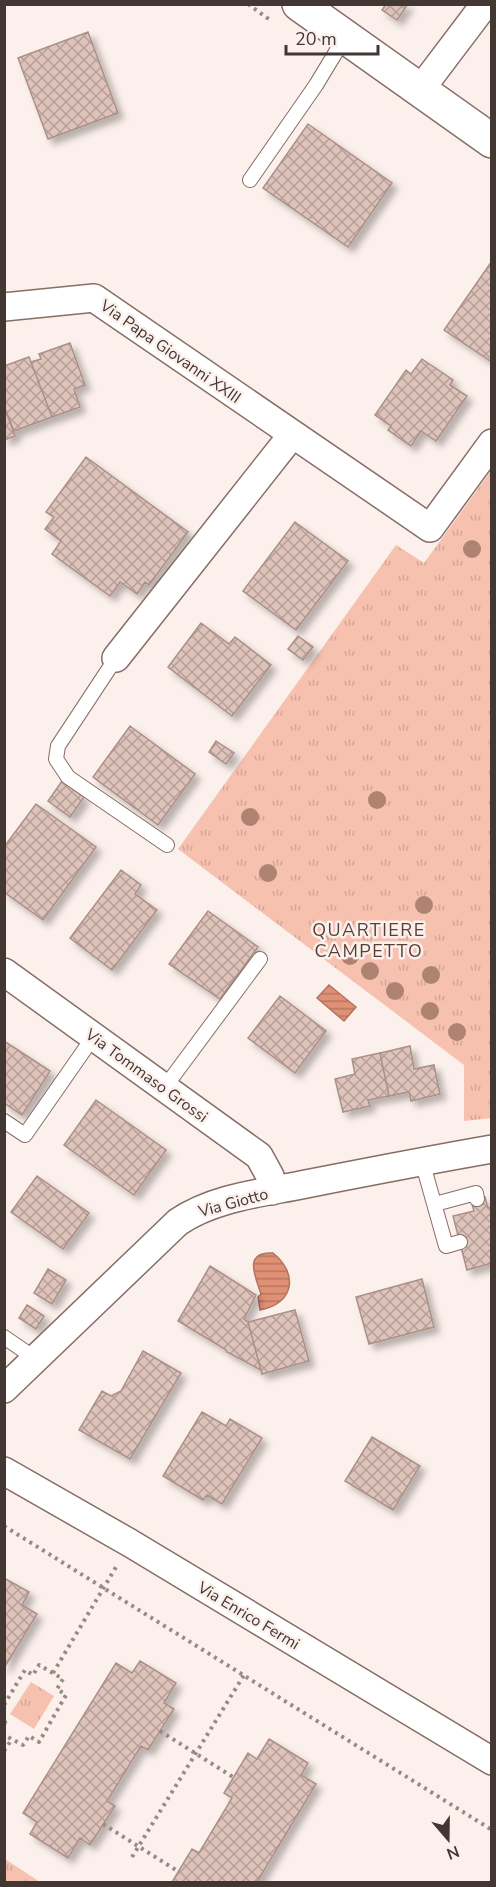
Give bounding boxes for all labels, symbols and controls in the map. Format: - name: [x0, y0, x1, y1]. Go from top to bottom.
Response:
- scale bar: [286, 18, 378, 56]
- text: 20 m: [295, 27, 337, 51]
- street label: Via Papa Giovanni XXIII: [95, 294, 245, 409]
- district label: QUARTIERE CAMPETTO: [312, 918, 426, 963]
- street label: Via Tommaso Grossi: [80, 1023, 212, 1128]
- street label: Via Giotto: [195, 1183, 271, 1223]
- street label: Via Enrico Fermi: [192, 1576, 304, 1655]
- north arrow: [418, 1809, 478, 1869]
- text: N: [443, 1840, 462, 1865]

